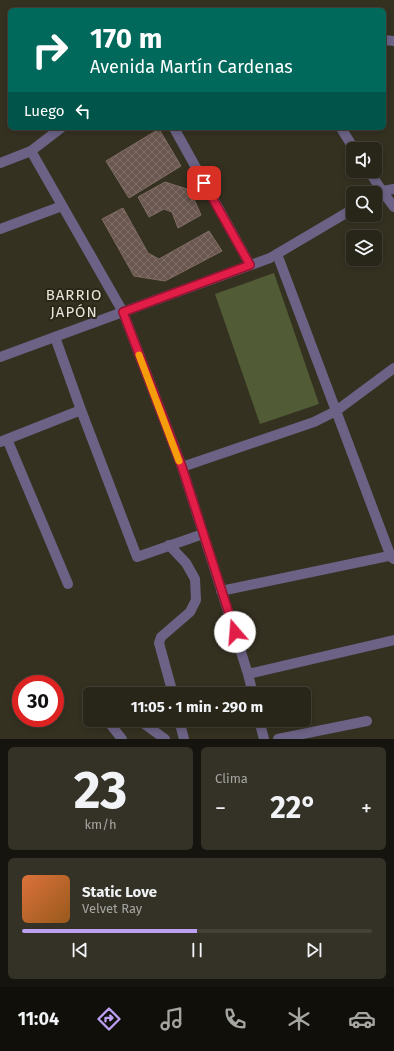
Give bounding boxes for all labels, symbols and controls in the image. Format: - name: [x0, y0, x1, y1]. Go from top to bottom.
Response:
- text: 170 m: [90, 22, 162, 55]
- icon: right: [24, 24, 76, 76]
- text: Avenida Martín Cardenas: [90, 56, 293, 78]
- icon: left: [72, 100, 94, 122]
- text: Luego: [24, 102, 64, 120]
- map controls: [346, 142, 382, 266]
- button: sound: [346, 142, 382, 178]
- pin: [187, 166, 221, 200]
- icon: arrive: [193, 172, 215, 194]
- button: search: [346, 186, 382, 222]
- button: layers: [346, 230, 382, 266]
- district label: BARRIO JAPÓN: [46, 286, 102, 321]
- position arrow: [214, 611, 256, 653]
- speed limit sign: 30: [12, 675, 64, 727]
- text: 11:05 · 1 min · 290 m: [131, 698, 263, 716]
- text: 23: [74, 759, 127, 822]
- text: Clima: [215, 771, 248, 786]
- text: 22°: [270, 790, 317, 826]
- text: −: [215, 795, 226, 822]
- text: +: [361, 795, 372, 822]
- text: km/h: [84, 817, 117, 832]
- text: Static Love: [82, 883, 157, 901]
- text: Velvet Ray: [82, 901, 142, 916]
- icon: previous: [69, 939, 91, 961]
- icon: pause: [186, 939, 208, 961]
- icon: next: [303, 939, 325, 961]
- icon: directions: [95, 1005, 123, 1033]
- icon: music: [158, 1005, 186, 1033]
- icon: phone: [221, 1005, 249, 1033]
- icon: climate: [285, 1005, 313, 1033]
- icon: car: [348, 1005, 376, 1033]
- text: 11:04: [18, 1008, 59, 1030]

